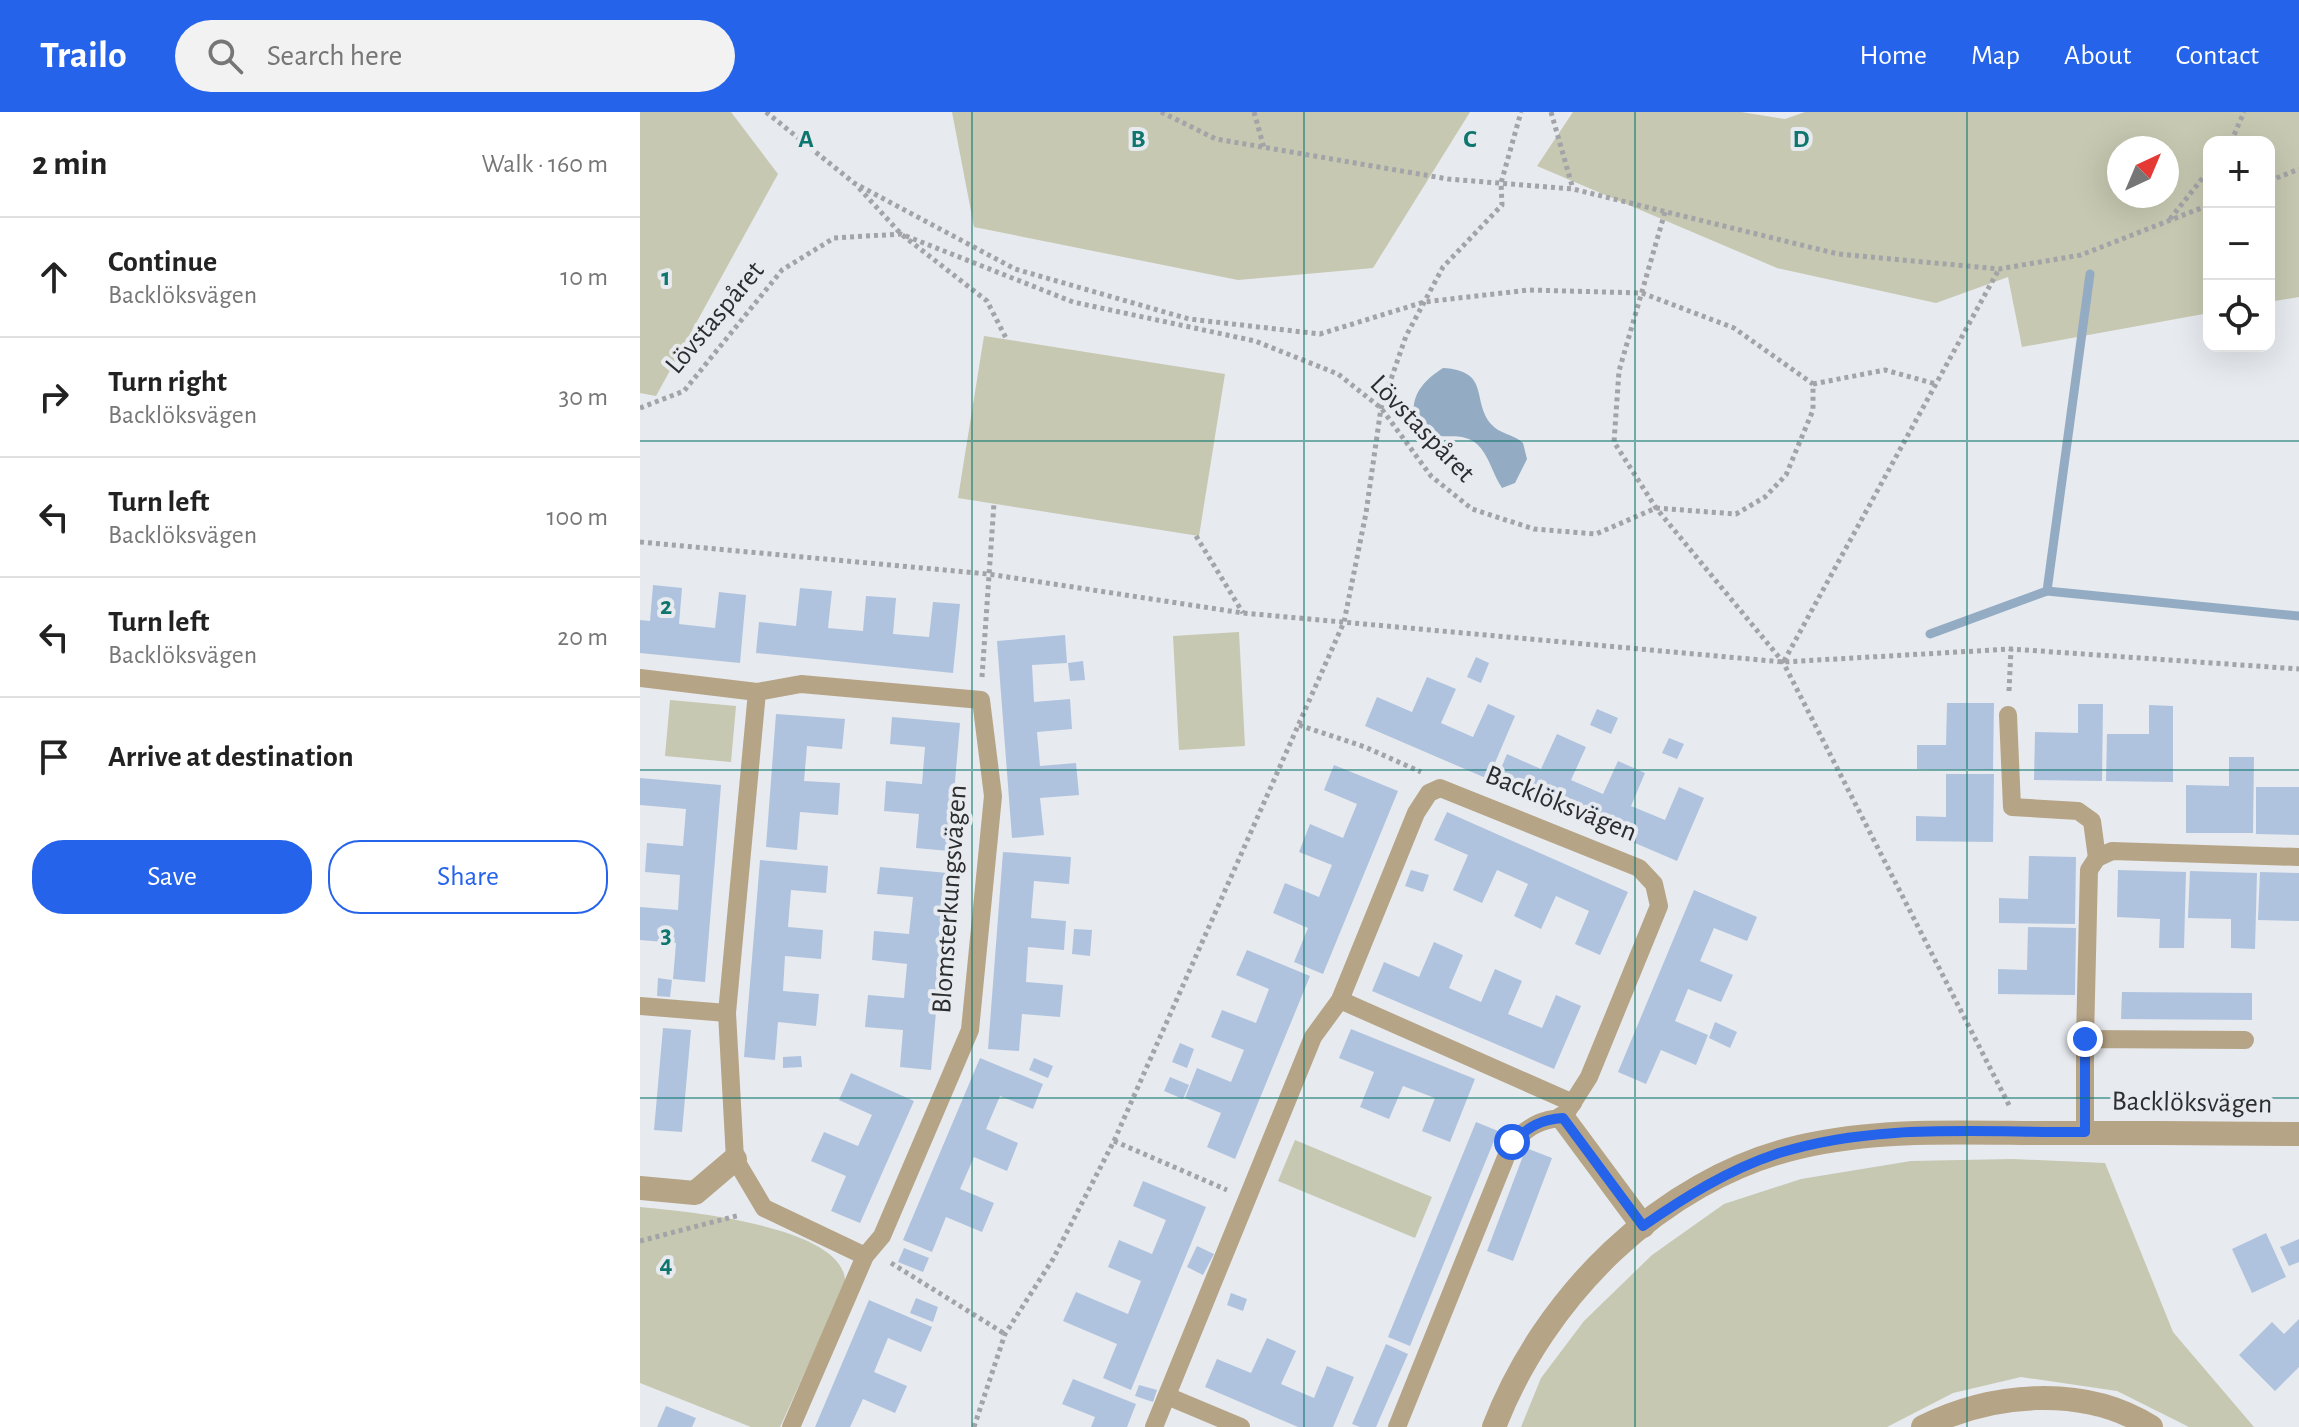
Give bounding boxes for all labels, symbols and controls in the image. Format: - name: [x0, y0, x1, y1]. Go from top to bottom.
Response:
- search box: [175, 20, 735, 92]
- icon: search: [203, 34, 247, 78]
- text: Trailo: [40, 37, 127, 75]
- text: Search here: [267, 41, 402, 71]
- text: Home: [1860, 42, 1927, 70]
- text: Map: [1971, 42, 2020, 70]
- text: About: [2064, 42, 2132, 70]
- text: Contact: [2176, 42, 2259, 70]
- text: A: [798, 126, 814, 152]
- text: B: [1130, 126, 1146, 152]
- text: C: [1463, 126, 1477, 152]
- text: D: [1792, 126, 1810, 152]
- north arrow: [2107, 136, 2179, 208]
- map controls: [2203, 136, 2275, 352]
- button: +: [2203, 136, 2275, 208]
- text: 2 min: [32, 147, 107, 181]
- text: Walk · 160 m: [481, 151, 608, 177]
- button: −: [2203, 208, 2275, 280]
- text: Continue: [108, 247, 217, 277]
- icon: ahead: [32, 255, 76, 299]
- street label: Lövstaspåret: [660, 257, 770, 379]
- text: 10 m: [560, 264, 608, 290]
- text: 1: [661, 264, 671, 290]
- button: locate: [2203, 280, 2275, 352]
- text: Backlöksvägen: [108, 282, 257, 308]
- text: Turn right: [108, 367, 227, 397]
- street label: Lövstaspåret: [1364, 370, 1480, 488]
- icon: right: [32, 375, 76, 419]
- text: 30 m: [558, 384, 608, 410]
- text: Backlöksvägen: [108, 402, 257, 428]
- text: Turn left: [108, 487, 209, 517]
- icon: left: [32, 495, 76, 539]
- text: 100 m: [547, 504, 608, 530]
- text: Backlöksvägen: [108, 522, 257, 548]
- text: 2: [660, 593, 672, 619]
- text: Turn left: [108, 607, 209, 637]
- icon: left: [32, 615, 76, 659]
- text: 20 m: [557, 624, 608, 650]
- text: Backlöksvägen: [108, 642, 257, 668]
- icon: arrive: [32, 735, 76, 779]
- text: Arrive at destination: [108, 742, 354, 772]
- street label: Backlöksvägen: [1481, 761, 1641, 847]
- street label: Blomsterkungsvägen: [928, 784, 972, 1014]
- button: Save: [32, 840, 312, 914]
- button: Share: [328, 840, 608, 914]
- text: 3: [660, 922, 672, 948]
- route end: [2067, 1021, 2103, 1057]
- street label: Backlöksvägen: [2111, 1088, 2273, 1118]
- route start: [1494, 1124, 1530, 1160]
- text: 4: [659, 1251, 673, 1277]

